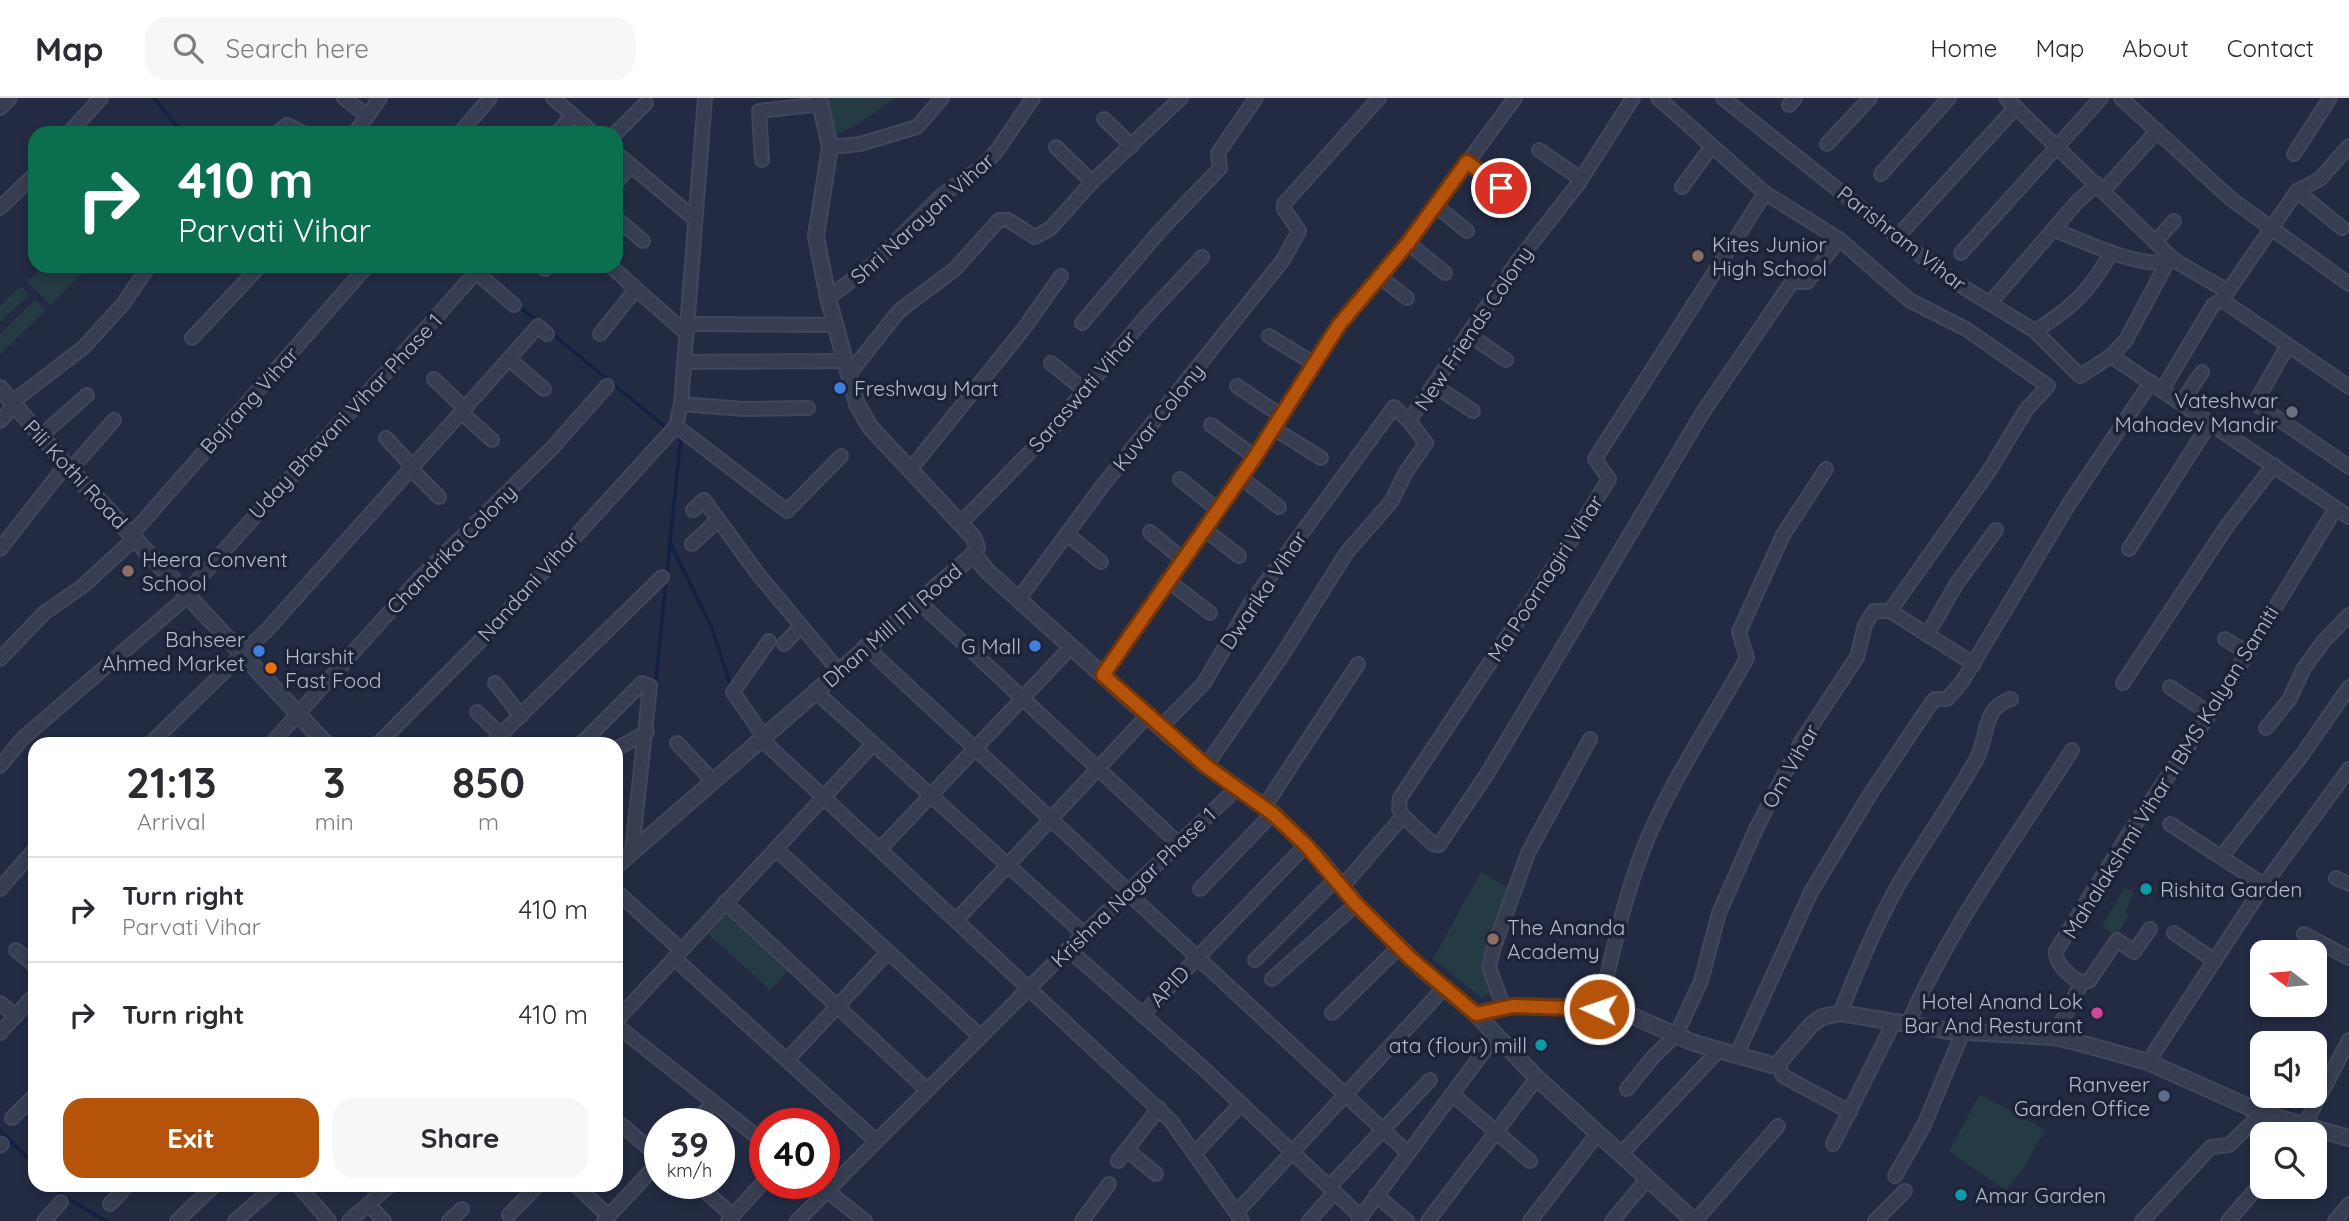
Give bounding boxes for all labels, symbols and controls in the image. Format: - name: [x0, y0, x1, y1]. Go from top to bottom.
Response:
- search box: [145, 17, 635, 80]
- text: Map: [35, 28, 103, 69]
- icon: search: [169, 29, 207, 67]
- text: Search here: [225, 32, 369, 65]
- text: Home: [1930, 33, 1997, 63]
- text: Map: [2035, 33, 2084, 63]
- text: About: [2122, 33, 2189, 63]
- text: Contact: [2227, 33, 2314, 63]
- street label: Shri Narayan Vihar: [845, 147, 999, 289]
- text: 410 m: [178, 149, 313, 210]
- icon: right: [63, 154, 154, 245]
- pin: [1471, 158, 1531, 218]
- icon: arrive: [1482, 169, 1520, 207]
- street label: Parishram Vihar: [1832, 180, 1972, 296]
- text: Parvati Vihar: [178, 210, 371, 250]
- place label: Kites Junior High School: [1712, 231, 1827, 281]
- street label: New Friends Colony: [1408, 241, 1538, 415]
- marker: Kites Junior High School: [1690, 248, 1706, 264]
- street label: Uday Bhavani Vihar Phase 1: [243, 308, 447, 524]
- street label: Saraswati Vihar: [1022, 325, 1142, 457]
- street label: Bajrang Vihar: [194, 341, 304, 459]
- street label: Kuvar Colony: [1107, 358, 1209, 476]
- place label: Freshway Mart: [854, 375, 999, 401]
- marker: Freshway Mart: [832, 380, 848, 396]
- place label: Vateshwar Mahadev Mandir: [2114, 387, 2278, 437]
- marker: Vateshwar Mahadev Mandir: [2284, 404, 2300, 420]
- street label: Pili Kothi Road: [19, 414, 133, 534]
- street label: Chandrika Colony: [381, 479, 521, 619]
- street label: Ma Poornagiri Vihar: [1481, 490, 1609, 666]
- street label: Nandani Vihar: [472, 526, 584, 646]
- street label: Dwarika Vihar: [1214, 526, 1312, 654]
- place label: Heera Convent School: [142, 546, 288, 596]
- street label: Dhan Mill ITI Road: [817, 557, 967, 693]
- marker: Heera Convent School: [120, 563, 136, 579]
- street label: Mahalakshmi Vihar 1 BMS Kalyan Samiti: [2056, 601, 2284, 943]
- place label: Bahseer Ahmed Market: [102, 626, 245, 676]
- place label: G Mall: [961, 633, 1021, 659]
- marker: G Mall: [1027, 638, 1043, 654]
- marker: Bahseer Ahmed Market: [251, 643, 267, 659]
- place label: Harshit Fast Food: [285, 643, 382, 693]
- marker: Harshit Fast Food: [263, 660, 279, 676]
- street label: Om Vihar: [1756, 720, 1824, 812]
- text: 21:13: [126, 756, 217, 809]
- text: 3: [323, 756, 346, 809]
- text: 850: [452, 756, 525, 809]
- street label: Krishna Nagar Phase 1: [1045, 802, 1221, 972]
- text: Arrival: [137, 807, 206, 836]
- text: min: [315, 807, 354, 836]
- text: m: [478, 807, 499, 836]
- place label: Rishita Garden: [2160, 876, 2302, 902]
- text: Turn right: [122, 879, 244, 912]
- marker: Rishita Garden: [2138, 881, 2154, 897]
- icon: right: [63, 891, 101, 929]
- text: 410 m: [519, 893, 588, 926]
- text: Parvati Vihar: [122, 912, 261, 941]
- place label: The Ananda Academy: [1507, 914, 1625, 964]
- marker: The Ananda Academy: [1485, 931, 1501, 947]
- north arrow: [2250, 940, 2328, 1017]
- map controls: [2250, 940, 2327, 1199]
- street label: APID: [1144, 960, 1194, 1012]
- position arrow: [1562, 972, 1636, 1046]
- place label: Hotel Anand Lok Bar And Resturant: [1904, 988, 2083, 1038]
- icon: right: [63, 996, 101, 1034]
- text: Turn right: [122, 998, 244, 1031]
- text: 410 m: [519, 998, 588, 1031]
- marker: Hotel Anand Lok Bar And Resturant: [2089, 1005, 2105, 1021]
- button: sound: [2250, 1031, 2327, 1108]
- place label: ata (flour) mill: [1389, 1032, 1527, 1058]
- marker: ata (flour) mill: [1533, 1037, 1549, 1053]
- place label: Ranveer Garden Office: [2014, 1071, 2150, 1121]
- marker: Ranveer Garden Office: [2156, 1088, 2172, 1104]
- button: Exit: [63, 1098, 319, 1178]
- button: Share: [333, 1098, 588, 1178]
- speed limit sign: 40: [749, 1108, 840, 1199]
- text: 39: [670, 1122, 709, 1166]
- button: search: [2250, 1122, 2327, 1199]
- text: km/h: [667, 1159, 712, 1182]
- place label: Amar Garden: [1975, 1182, 2106, 1208]
- marker: Amar Garden: [1953, 1187, 1969, 1203]

